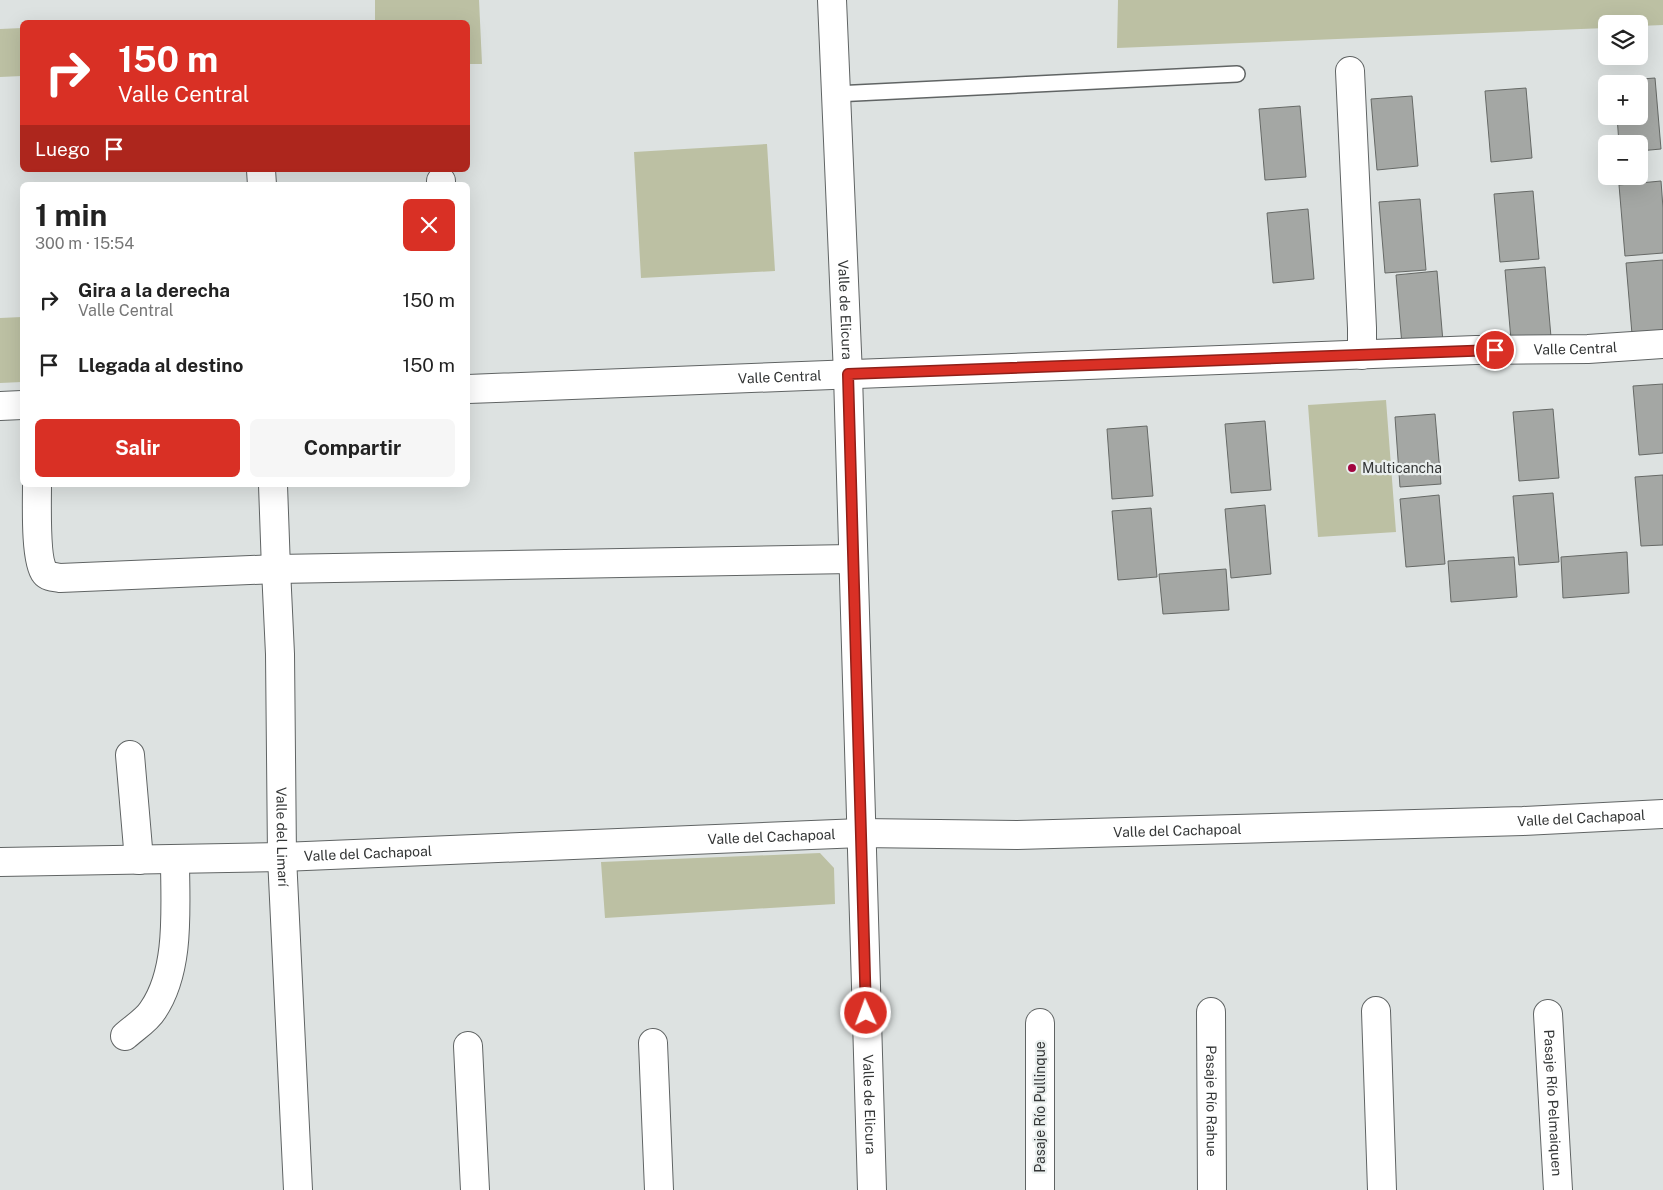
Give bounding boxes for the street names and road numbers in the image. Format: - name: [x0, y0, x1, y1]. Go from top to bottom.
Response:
- street label: Valle de Elicura: [835, 259, 855, 360]
- street label: Valle Central: [1533, 339, 1618, 357]
- street label: Valle Central: [738, 367, 822, 387]
- street label: Valle del Limarí: [273, 787, 291, 888]
- street label: Valle del Cachapoal: [1517, 807, 1646, 829]
- street label: Valle del Cachapoal: [1113, 821, 1242, 840]
- street label: Valle del Cachapoal: [707, 826, 836, 847]
- street label: Valle del Cachapoal: [303, 843, 432, 864]
- street label: Pasaje Río Pelmaiquen: [1541, 1029, 1565, 1177]
- street label: Pasaje Río Pullinque: [1032, 1041, 1048, 1173]
- street label: Pasaje Río Rahue: [1203, 1045, 1220, 1157]
- street label: Valle de Elicura: [860, 1054, 879, 1155]

